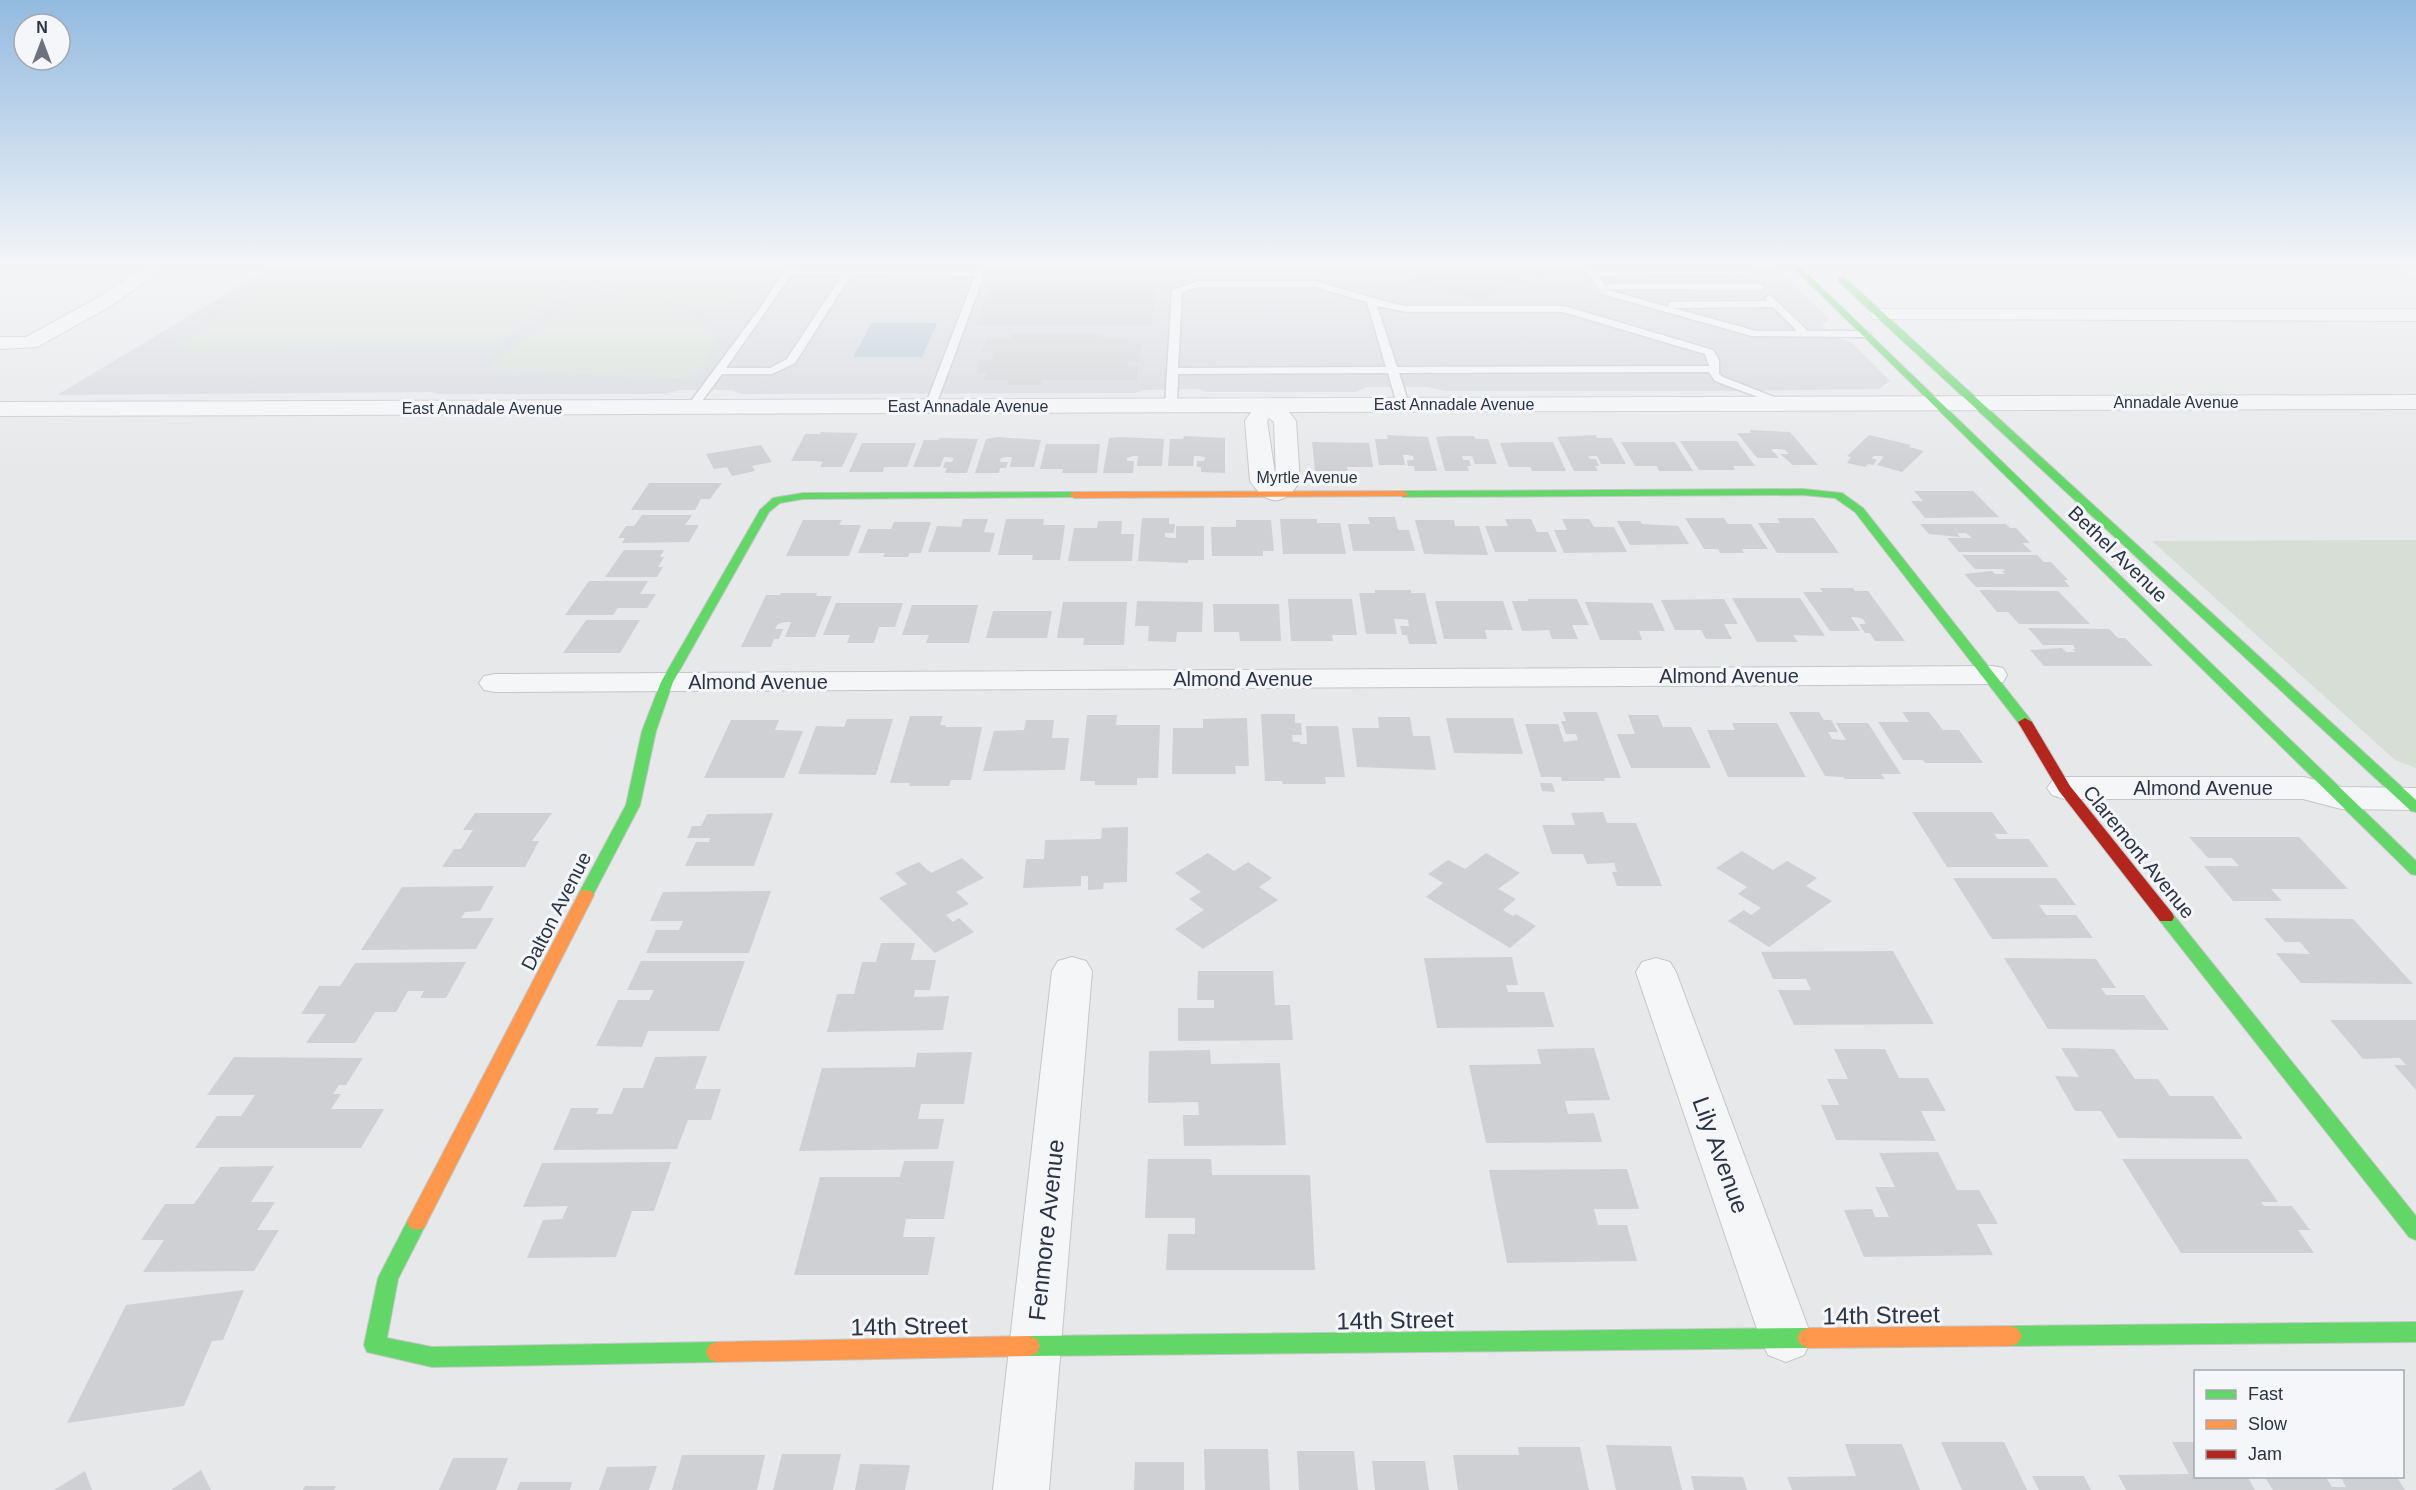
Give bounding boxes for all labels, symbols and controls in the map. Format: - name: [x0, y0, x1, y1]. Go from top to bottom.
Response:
- north arrow: [12, 12, 72, 72]
- text: N: [36, 19, 48, 36]
- street label: Annadale Avenue: [2113, 394, 2239, 411]
- street label: East Annadale Avenue: [1374, 396, 1534, 413]
- street label: East Annadale Avenue: [888, 398, 1048, 415]
- street label: East Annadale Avenue: [402, 400, 562, 417]
- street label: Myrtle Avenue: [1256, 469, 1358, 486]
- street label: Bethel Avenue: [2064, 501, 2172, 607]
- street label: Almond Avenue: [1659, 665, 1799, 687]
- street label: Almond Avenue: [1173, 668, 1313, 690]
- street label: Almond Avenue: [688, 671, 828, 693]
- street label: Almond Avenue: [2133, 777, 2273, 799]
- street label: Claremont Avenue: [2079, 781, 2199, 923]
- street label: Dalton Avenue: [517, 848, 595, 974]
- street label: Lily Avenue: [1687, 1093, 1755, 1217]
- street label: Fenmore Avenue: [1023, 1138, 1069, 1322]
- street label: 14th Street: [1822, 1300, 1940, 1330]
- street label: 14th Street: [1336, 1305, 1454, 1335]
- street label: 14th Street: [850, 1311, 968, 1341]
- legend: [2194, 1370, 2404, 1478]
- text: Fast: [2248, 1384, 2283, 1404]
- text: Slow: [2248, 1414, 2288, 1434]
- text: Jam: [2248, 1444, 2282, 1464]

